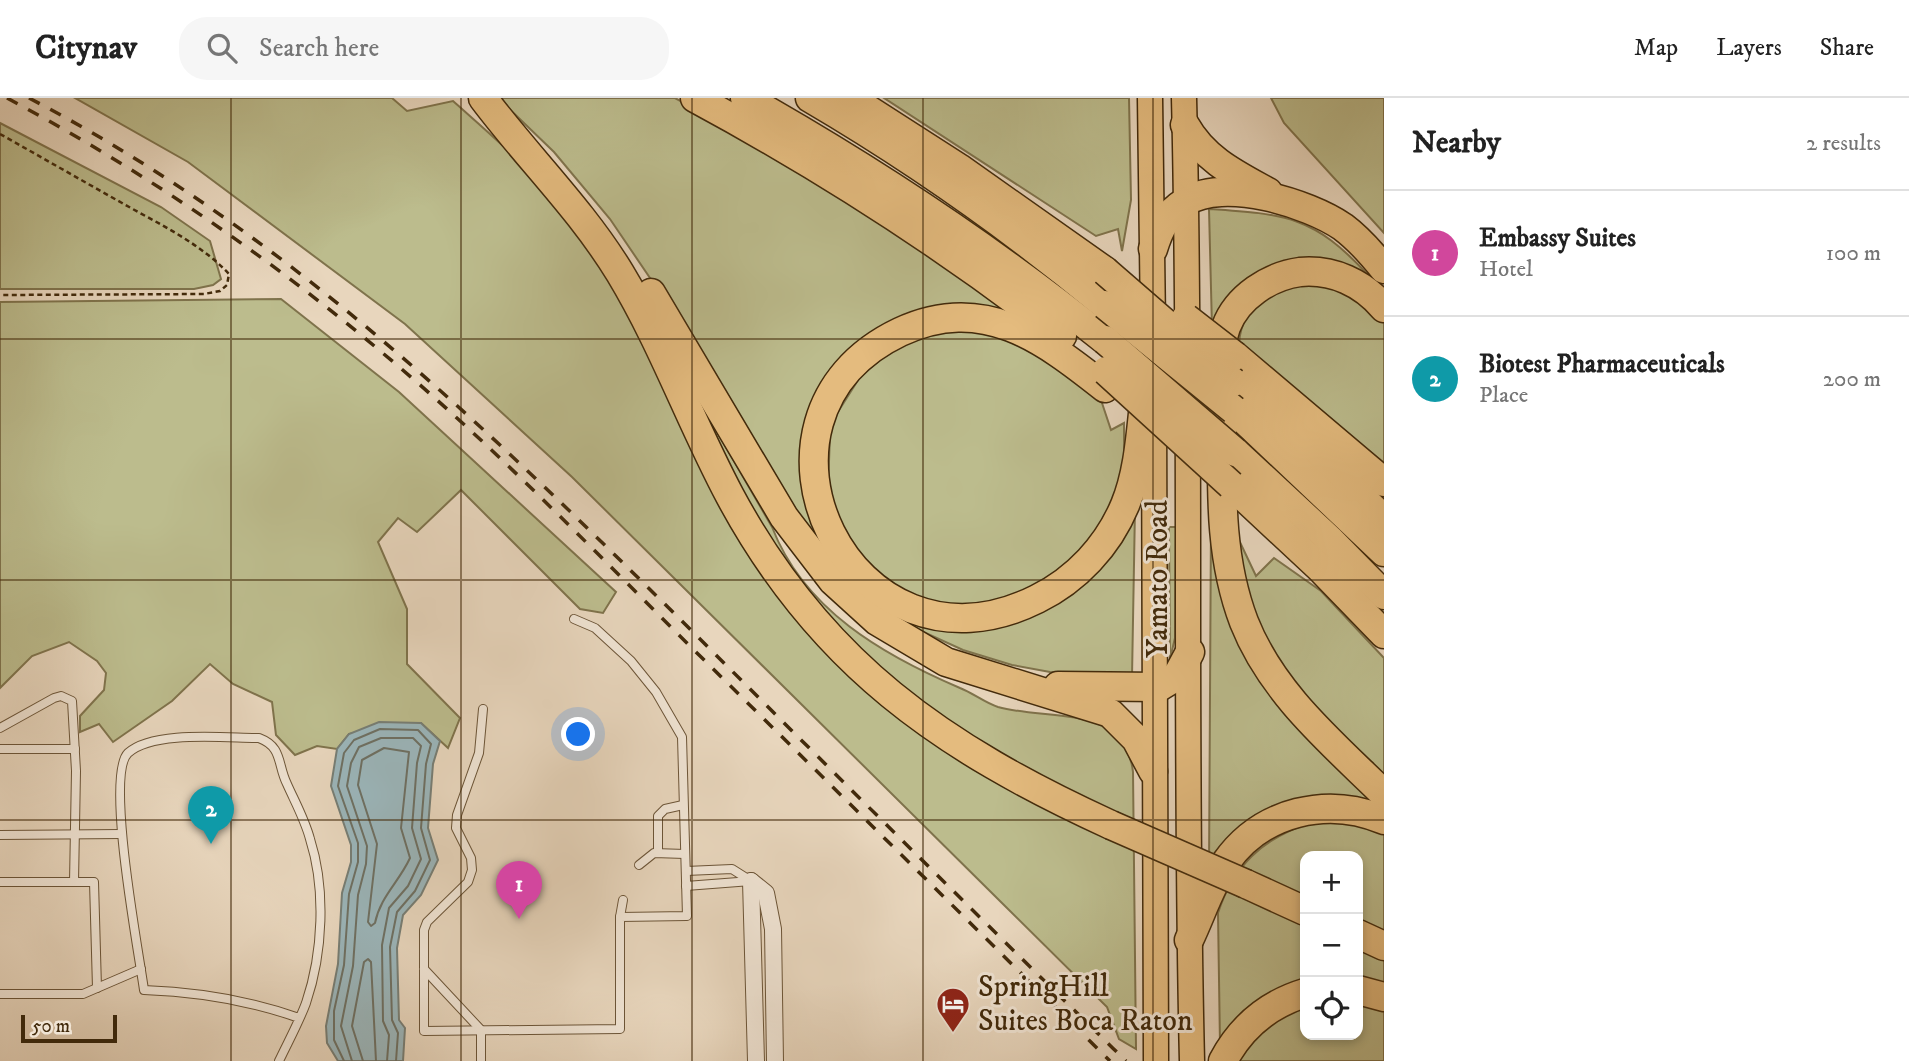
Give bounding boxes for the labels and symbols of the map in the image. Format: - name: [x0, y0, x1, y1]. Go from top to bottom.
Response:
- street label: Yamato Road: [1140, 500, 1177, 658]
- your location: [561, 717, 595, 751]
- pin: 2: [188, 786, 234, 844]
- pin: 1: [496, 861, 542, 919]
- place label: SpringHill Suites Boca Raton: [978, 969, 1193, 1040]
- hotel icon: SpringHill Suites Boca Raton: [934, 985, 972, 1034]
- scale bar: [21, 1012, 117, 1044]

